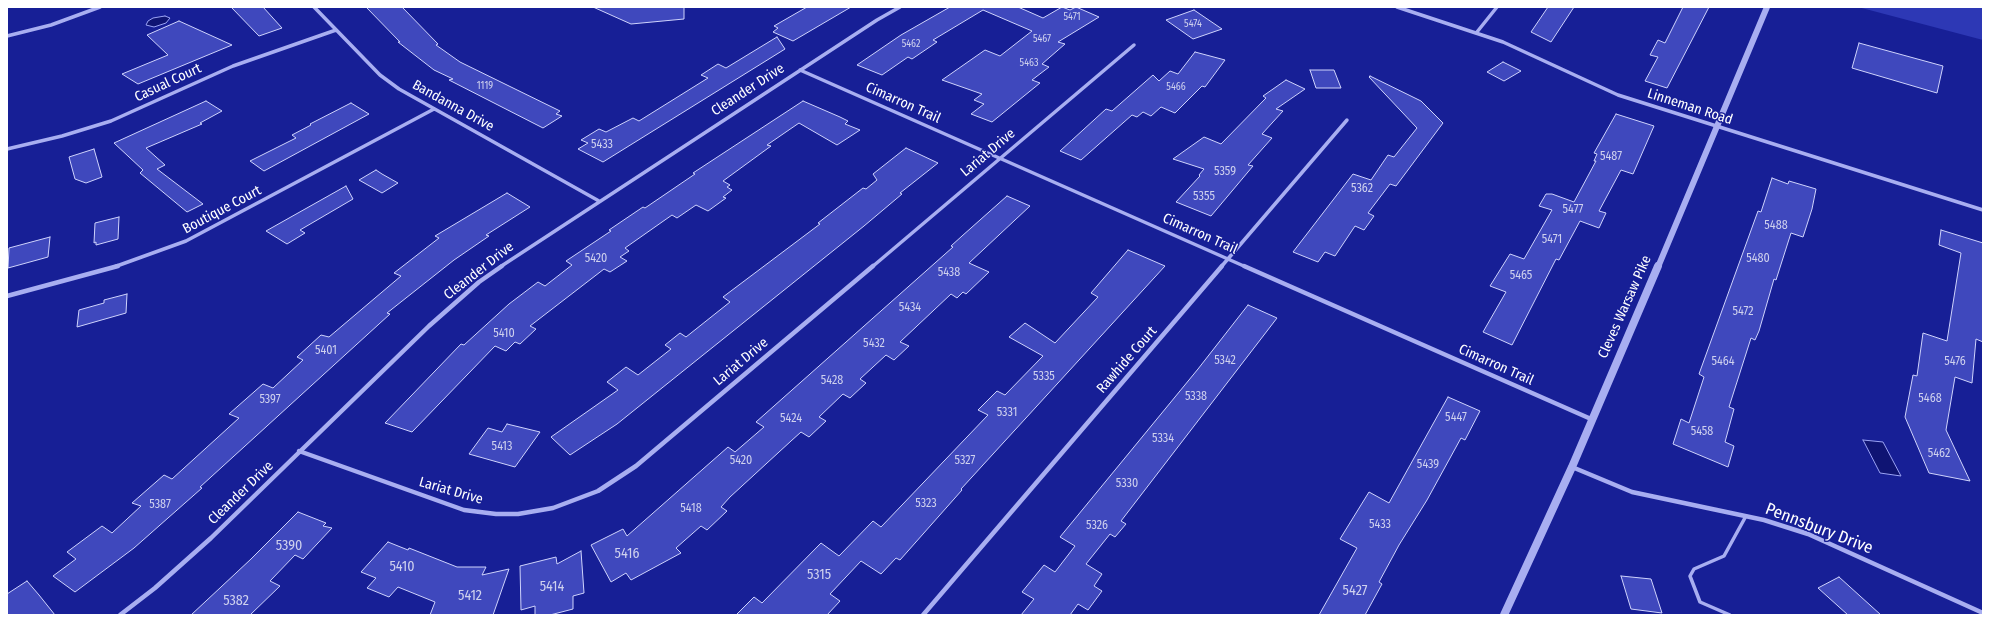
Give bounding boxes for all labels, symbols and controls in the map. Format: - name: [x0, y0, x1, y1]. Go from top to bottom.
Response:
- house number: 5471: [1063, 11, 1081, 23]
- house number: 5474: [1184, 18, 1202, 30]
- house number: 5467: [1033, 33, 1051, 45]
- house number: 5462: [902, 38, 920, 50]
- house number: 5463: [1020, 57, 1038, 69]
- street label: Casual Court: [132, 60, 204, 106]
- street label: Cleander Drive: [708, 60, 788, 120]
- street label: Bandanna Drive: [409, 77, 497, 135]
- street label: Cimarron Trail: [863, 79, 943, 127]
- house number: 1119: [477, 80, 493, 92]
- house number: 5466: [1166, 81, 1186, 93]
- street label: Linneman Road: [1645, 85, 1735, 129]
- street label: Lariat Drive: [957, 125, 1019, 181]
- house number: 5433: [591, 138, 613, 152]
- house number: 5487: [1600, 150, 1622, 164]
- house number: 5359: [1214, 165, 1236, 179]
- street label: Boutique Court: [180, 182, 264, 238]
- house number: 5362: [1351, 182, 1373, 196]
- house number: 5355: [1193, 190, 1215, 204]
- house number: 5477: [1563, 203, 1583, 217]
- street label: Cimarron Trail: [1160, 210, 1240, 258]
- house number: 5488: [1764, 219, 1788, 233]
- house number: 5471: [1542, 233, 1562, 247]
- street label: Cleander Drive: [441, 239, 517, 303]
- house number: 5420: [585, 252, 607, 266]
- house number: 5480: [1746, 252, 1770, 266]
- street label: Cleves Warsaw Pike: [1595, 253, 1655, 361]
- house number: 5438: [938, 266, 960, 280]
- house number: 5465: [1510, 269, 1532, 283]
- house number: 5434: [899, 301, 921, 315]
- house number: 5472: [1732, 305, 1754, 319]
- street label: Rawhide Court: [1093, 323, 1161, 397]
- house number: 5410: [493, 327, 515, 341]
- street label: Lariat Drive: [710, 334, 772, 390]
- house number: 5432: [863, 337, 885, 351]
- street label: Cimarron Trail: [1456, 341, 1536, 389]
- house number: 5401: [315, 344, 337, 358]
- house number: 5342: [1214, 354, 1236, 368]
- house number: 5464: [1711, 355, 1735, 369]
- house number: 5476: [1944, 355, 1966, 369]
- house number: 5335: [1033, 370, 1055, 384]
- house number: 5428: [821, 374, 843, 388]
- house number: 5338: [1185, 390, 1207, 404]
- house number: 5468: [1918, 392, 1942, 406]
- house number: 5397: [259, 393, 281, 407]
- house number: 5331: [997, 406, 1017, 420]
- house number: 5447: [1445, 411, 1467, 425]
- house number: 5424: [780, 412, 802, 426]
- house number: 5458: [1691, 425, 1713, 439]
- house number: 5334: [1152, 432, 1174, 446]
- house number: 5413: [492, 440, 512, 454]
- house number: 5462: [1928, 447, 1950, 461]
- house number: 5420: [730, 454, 752, 468]
- house number: 5327: [955, 454, 975, 468]
- street label: Cleander Drive: [205, 458, 277, 528]
- house number: 5439: [1417, 458, 1439, 472]
- street label: Lariat Drive: [417, 474, 485, 508]
- house number: 5330: [1116, 477, 1138, 491]
- house number: 5323: [915, 497, 937, 511]
- house number: 5387: [149, 498, 171, 512]
- street label: Pennsbury Drive: [1762, 499, 1876, 559]
- house number: 5418: [680, 502, 702, 516]
- house number: 5433: [1369, 518, 1391, 532]
- house number: 5326: [1086, 519, 1108, 533]
- house number: 5390: [276, 538, 302, 554]
- house number: 5416: [615, 546, 639, 562]
- house number: 5410: [389, 559, 415, 575]
- house number: 5315: [807, 567, 831, 583]
- house number: 5414: [540, 579, 564, 595]
- house number: 5427: [1343, 583, 1367, 599]
- house number: 5412: [458, 588, 482, 604]
- house number: 5382: [223, 593, 249, 609]

